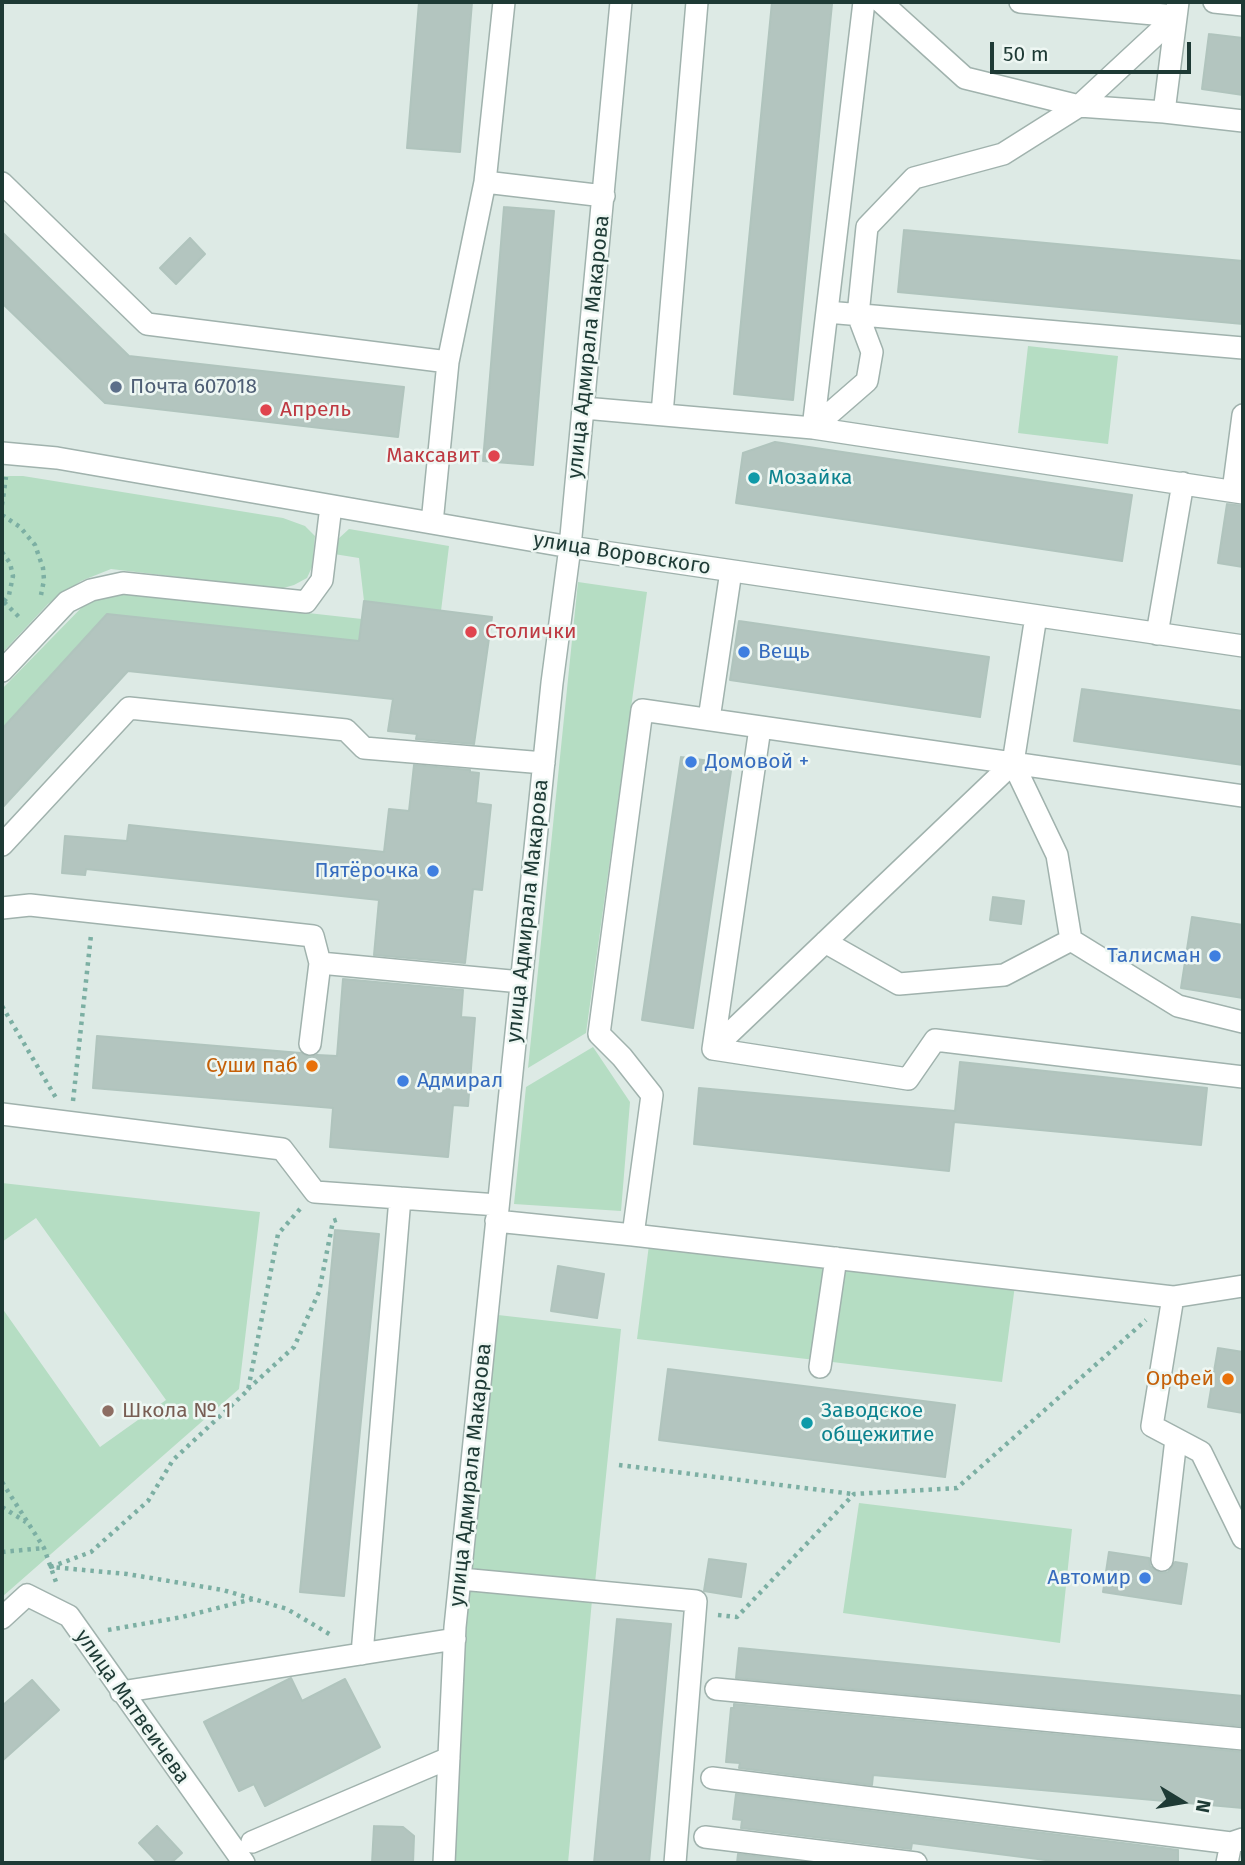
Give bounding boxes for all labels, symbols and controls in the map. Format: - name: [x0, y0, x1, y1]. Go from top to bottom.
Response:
- scale bar: [993, 28, 1194, 72]
- text: 50 m: [1003, 41, 1049, 67]
- street label: улица Адмирала Макарова: [563, 214, 615, 480]
- place label: Почта 607018: [130, 374, 257, 400]
- marker: Почта 607018: [108, 379, 124, 395]
- place label: Апрель: [280, 397, 351, 423]
- marker: Апрель: [258, 402, 274, 418]
- place label: Максавит: [386, 443, 480, 469]
- marker: Максавит: [486, 448, 502, 464]
- place label: Мозайка: [768, 465, 852, 491]
- marker: Мозайка: [746, 470, 762, 486]
- street label: улица Воровского: [531, 528, 713, 580]
- place label: Столички: [485, 619, 576, 645]
- marker: Столички: [463, 624, 479, 640]
- place label: Вещь: [758, 639, 810, 665]
- marker: Вещь: [736, 644, 752, 660]
- place label: Домовой +: [705, 749, 809, 775]
- marker: Домовой +: [683, 754, 699, 770]
- street label: улица Адмирала Макарова: [502, 778, 554, 1044]
- place label: Пятёрочка: [315, 858, 419, 884]
- marker: Пятёрочка: [425, 863, 441, 879]
- place label: Талисман: [1107, 943, 1201, 969]
- marker: Талисман: [1207, 948, 1223, 964]
- place label: Суши паб: [206, 1053, 298, 1079]
- marker: Суши паб: [304, 1058, 320, 1074]
- place label: Адмирал: [417, 1068, 503, 1094]
- marker: Адмирал: [395, 1073, 411, 1089]
- street label: улица Адмирала Макарова: [445, 1342, 497, 1608]
- place label: Орфей: [1146, 1366, 1214, 1392]
- marker: Орфей: [1220, 1371, 1236, 1387]
- place label: Школа № 1: [122, 1398, 231, 1424]
- place label: Заводское общежитие: [821, 1398, 934, 1448]
- marker: Школа № 1: [100, 1403, 116, 1419]
- marker: Заводское общежитие: [799, 1415, 815, 1431]
- place label: Автомир: [1047, 1565, 1131, 1591]
- marker: Автомир: [1137, 1570, 1153, 1586]
- street label: улица Матвеичева: [69, 1625, 195, 1789]
- north arrow: [1147, 1767, 1217, 1837]
- text: N: [1191, 1798, 1216, 1814]

